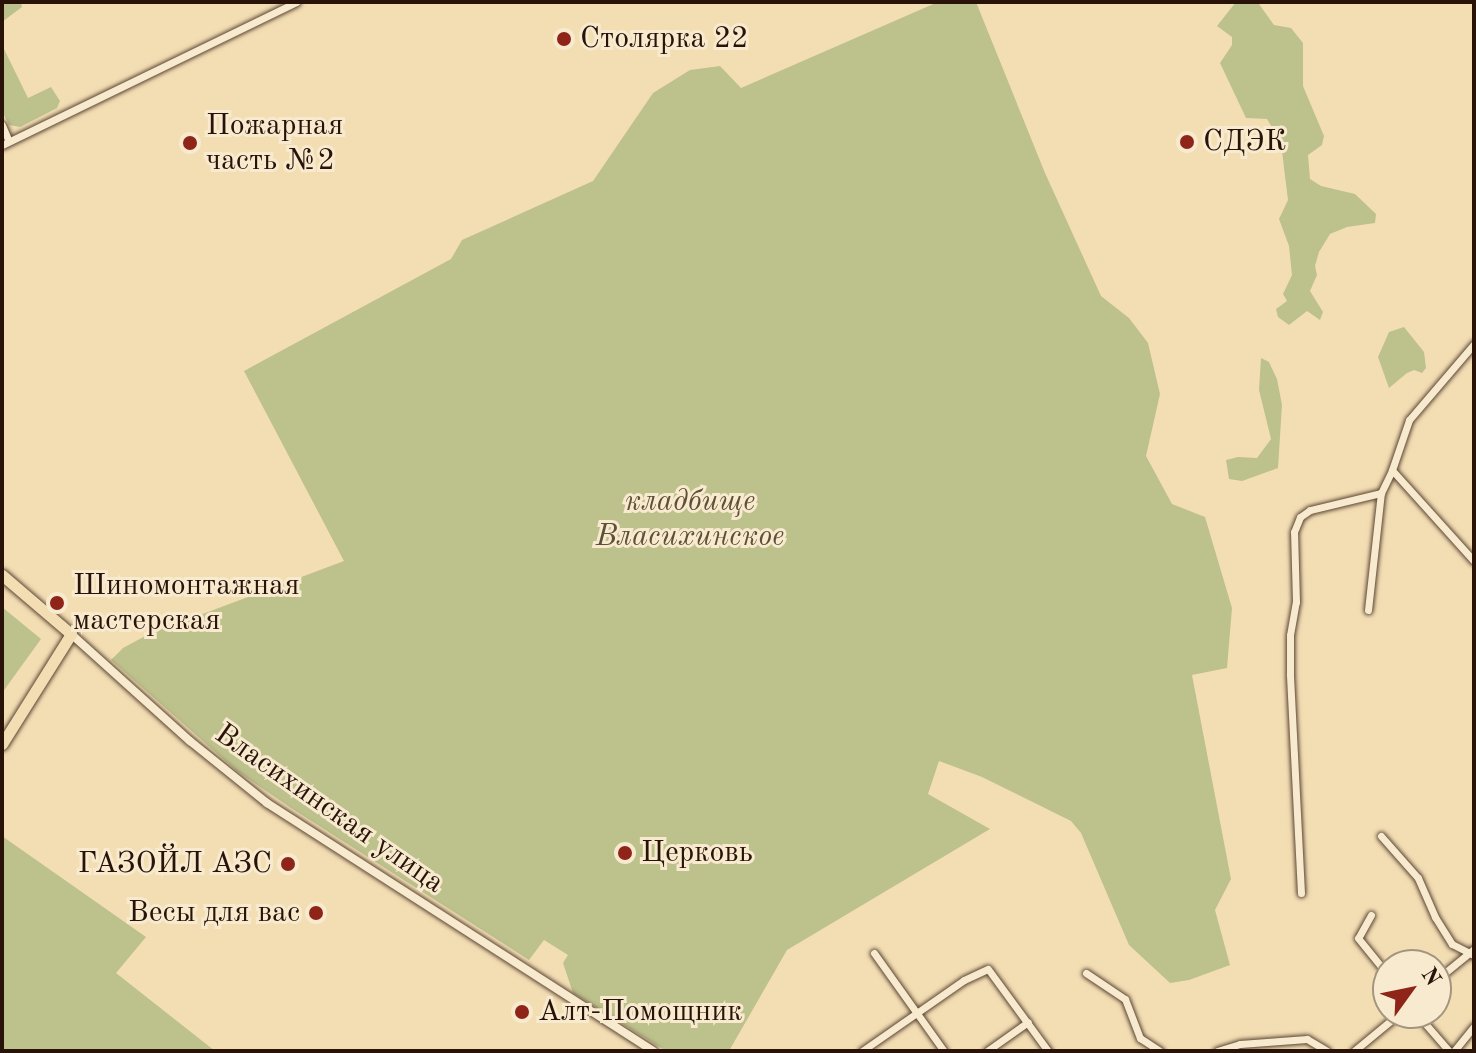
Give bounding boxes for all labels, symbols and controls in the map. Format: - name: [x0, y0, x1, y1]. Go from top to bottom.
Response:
- place label: Столярка 22: [580, 21, 748, 57]
- marker: Столярка 22: [555, 30, 573, 48]
- place label: Пожарная часть №2: [206, 108, 343, 178]
- place label: СДЭК: [1203, 124, 1286, 160]
- marker: СДЭК: [1178, 133, 1196, 151]
- marker: Пожарная часть №2: [181, 134, 199, 152]
- park label: кладбище Власихинское: [596, 484, 784, 554]
- place label: Шиномонтажная мастерская: [73, 568, 299, 638]
- marker: Шиномонтажная мастерская: [48, 594, 66, 612]
- street label: Власихинская улица: [207, 716, 451, 902]
- place label: Церковь: [641, 835, 753, 871]
- marker: Церковь: [616, 844, 634, 862]
- place label: ГАЗОЙЛ АЗС: [78, 846, 272, 882]
- marker: ГАЗОЙЛ АЗС: [279, 855, 297, 873]
- place label: Весы для вас: [128, 895, 300, 931]
- marker: Весы для вас: [307, 904, 325, 922]
- north arrow: [1372, 949, 1452, 1029]
- text: N: [1417, 964, 1444, 990]
- place label: Алт-Помощник: [538, 994, 742, 1030]
- marker: Алт-Помощник: [513, 1003, 531, 1021]

